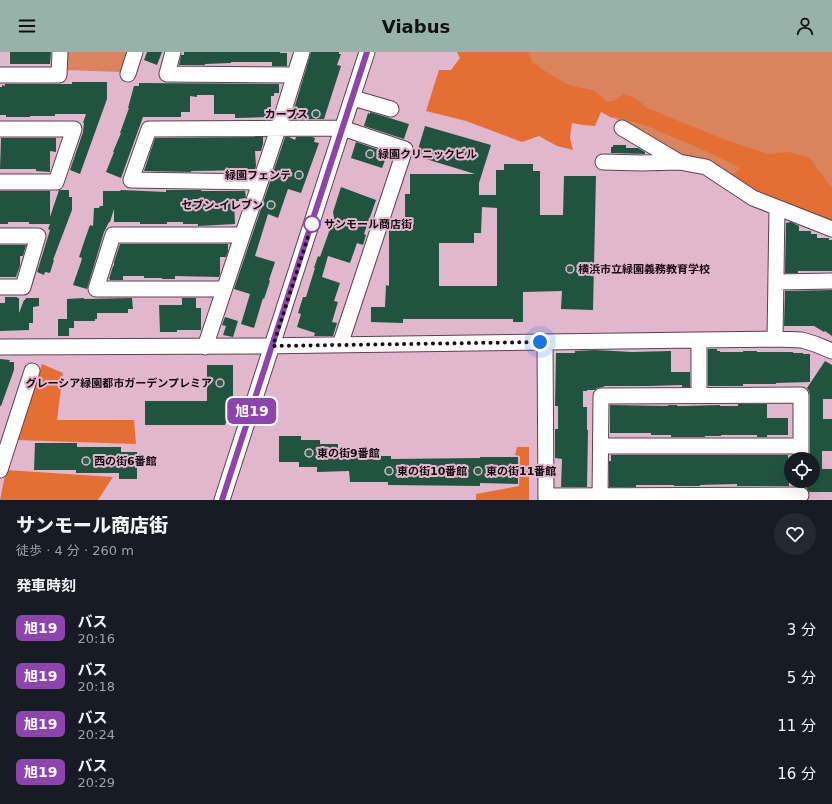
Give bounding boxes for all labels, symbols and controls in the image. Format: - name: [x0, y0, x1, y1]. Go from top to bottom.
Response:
- icon: menu: [16, 15, 38, 37]
- icon: person: [794, 15, 816, 37]
- text: Viabus: [382, 16, 450, 37]
- place label: カーブス: [265, 108, 308, 121]
- marker: カーブス: [311, 109, 321, 119]
- place label: 緑園クリニックビル: [378, 148, 477, 161]
- marker: 緑園クリニックビル: [365, 149, 375, 159]
- place label: 緑園フェンテ: [225, 169, 291, 182]
- marker: 緑園フェンテ: [294, 170, 304, 180]
- place label: セブン-イレブン: [181, 199, 263, 212]
- marker: セブン-イレブン: [266, 200, 276, 210]
- marker: サンモール商店街: [303, 215, 321, 233]
- place label: サンモール商店街: [324, 218, 412, 231]
- place label: 横浜市立緑園義務教育学校: [578, 263, 710, 276]
- marker: 横浜市立緑園義務教育学校: [565, 264, 575, 274]
- your location: [530, 332, 550, 352]
- place label: グレーシア緑園都市ガーデンプレミア: [26, 377, 212, 390]
- marker: グレーシア緑園都市ガーデンプレミア: [215, 378, 225, 388]
- line badge: 旭19: [229, 398, 275, 424]
- text: 旭19: [235, 403, 269, 419]
- place label: 東の街9番館: [317, 447, 380, 460]
- marker: 東の街9番館: [304, 448, 314, 458]
- map controls: [784, 452, 820, 488]
- button: locate: [784, 452, 820, 488]
- place label: 西の街6番館: [94, 455, 157, 468]
- marker: 西の街6番館: [81, 456, 91, 466]
- place label: 東の街10番館: [397, 465, 467, 478]
- place label: 東の街11番館: [486, 465, 556, 478]
- marker: 東の街10番館: [384, 466, 394, 476]
- marker: 東の街11番館: [473, 466, 483, 476]
- button: heart: [774, 513, 816, 555]
- text: サンモール商店街: [16, 514, 168, 536]
- text: 徒歩 · 4 分 · 260 m: [16, 543, 134, 558]
- text: 発車時刻: [16, 577, 76, 595]
- text: バス: [77, 613, 108, 631]
- text: 旭19: [24, 620, 57, 636]
- text: 3 分: [787, 621, 816, 639]
- text: 20:16: [77, 631, 115, 646]
- text: バス: [77, 661, 108, 679]
- text: 旭19: [24, 668, 57, 684]
- text: 5 分: [787, 669, 816, 687]
- text: 20:18: [77, 679, 115, 694]
- text: バス: [77, 709, 108, 727]
- text: 旭19: [24, 716, 57, 732]
- text: 11 分: [777, 717, 816, 735]
- text: 20:24: [77, 727, 115, 742]
- text: バス: [77, 757, 108, 775]
- text: 旭19: [24, 764, 57, 780]
- text: 16 分: [777, 765, 816, 783]
- text: 20:29: [77, 775, 115, 790]

